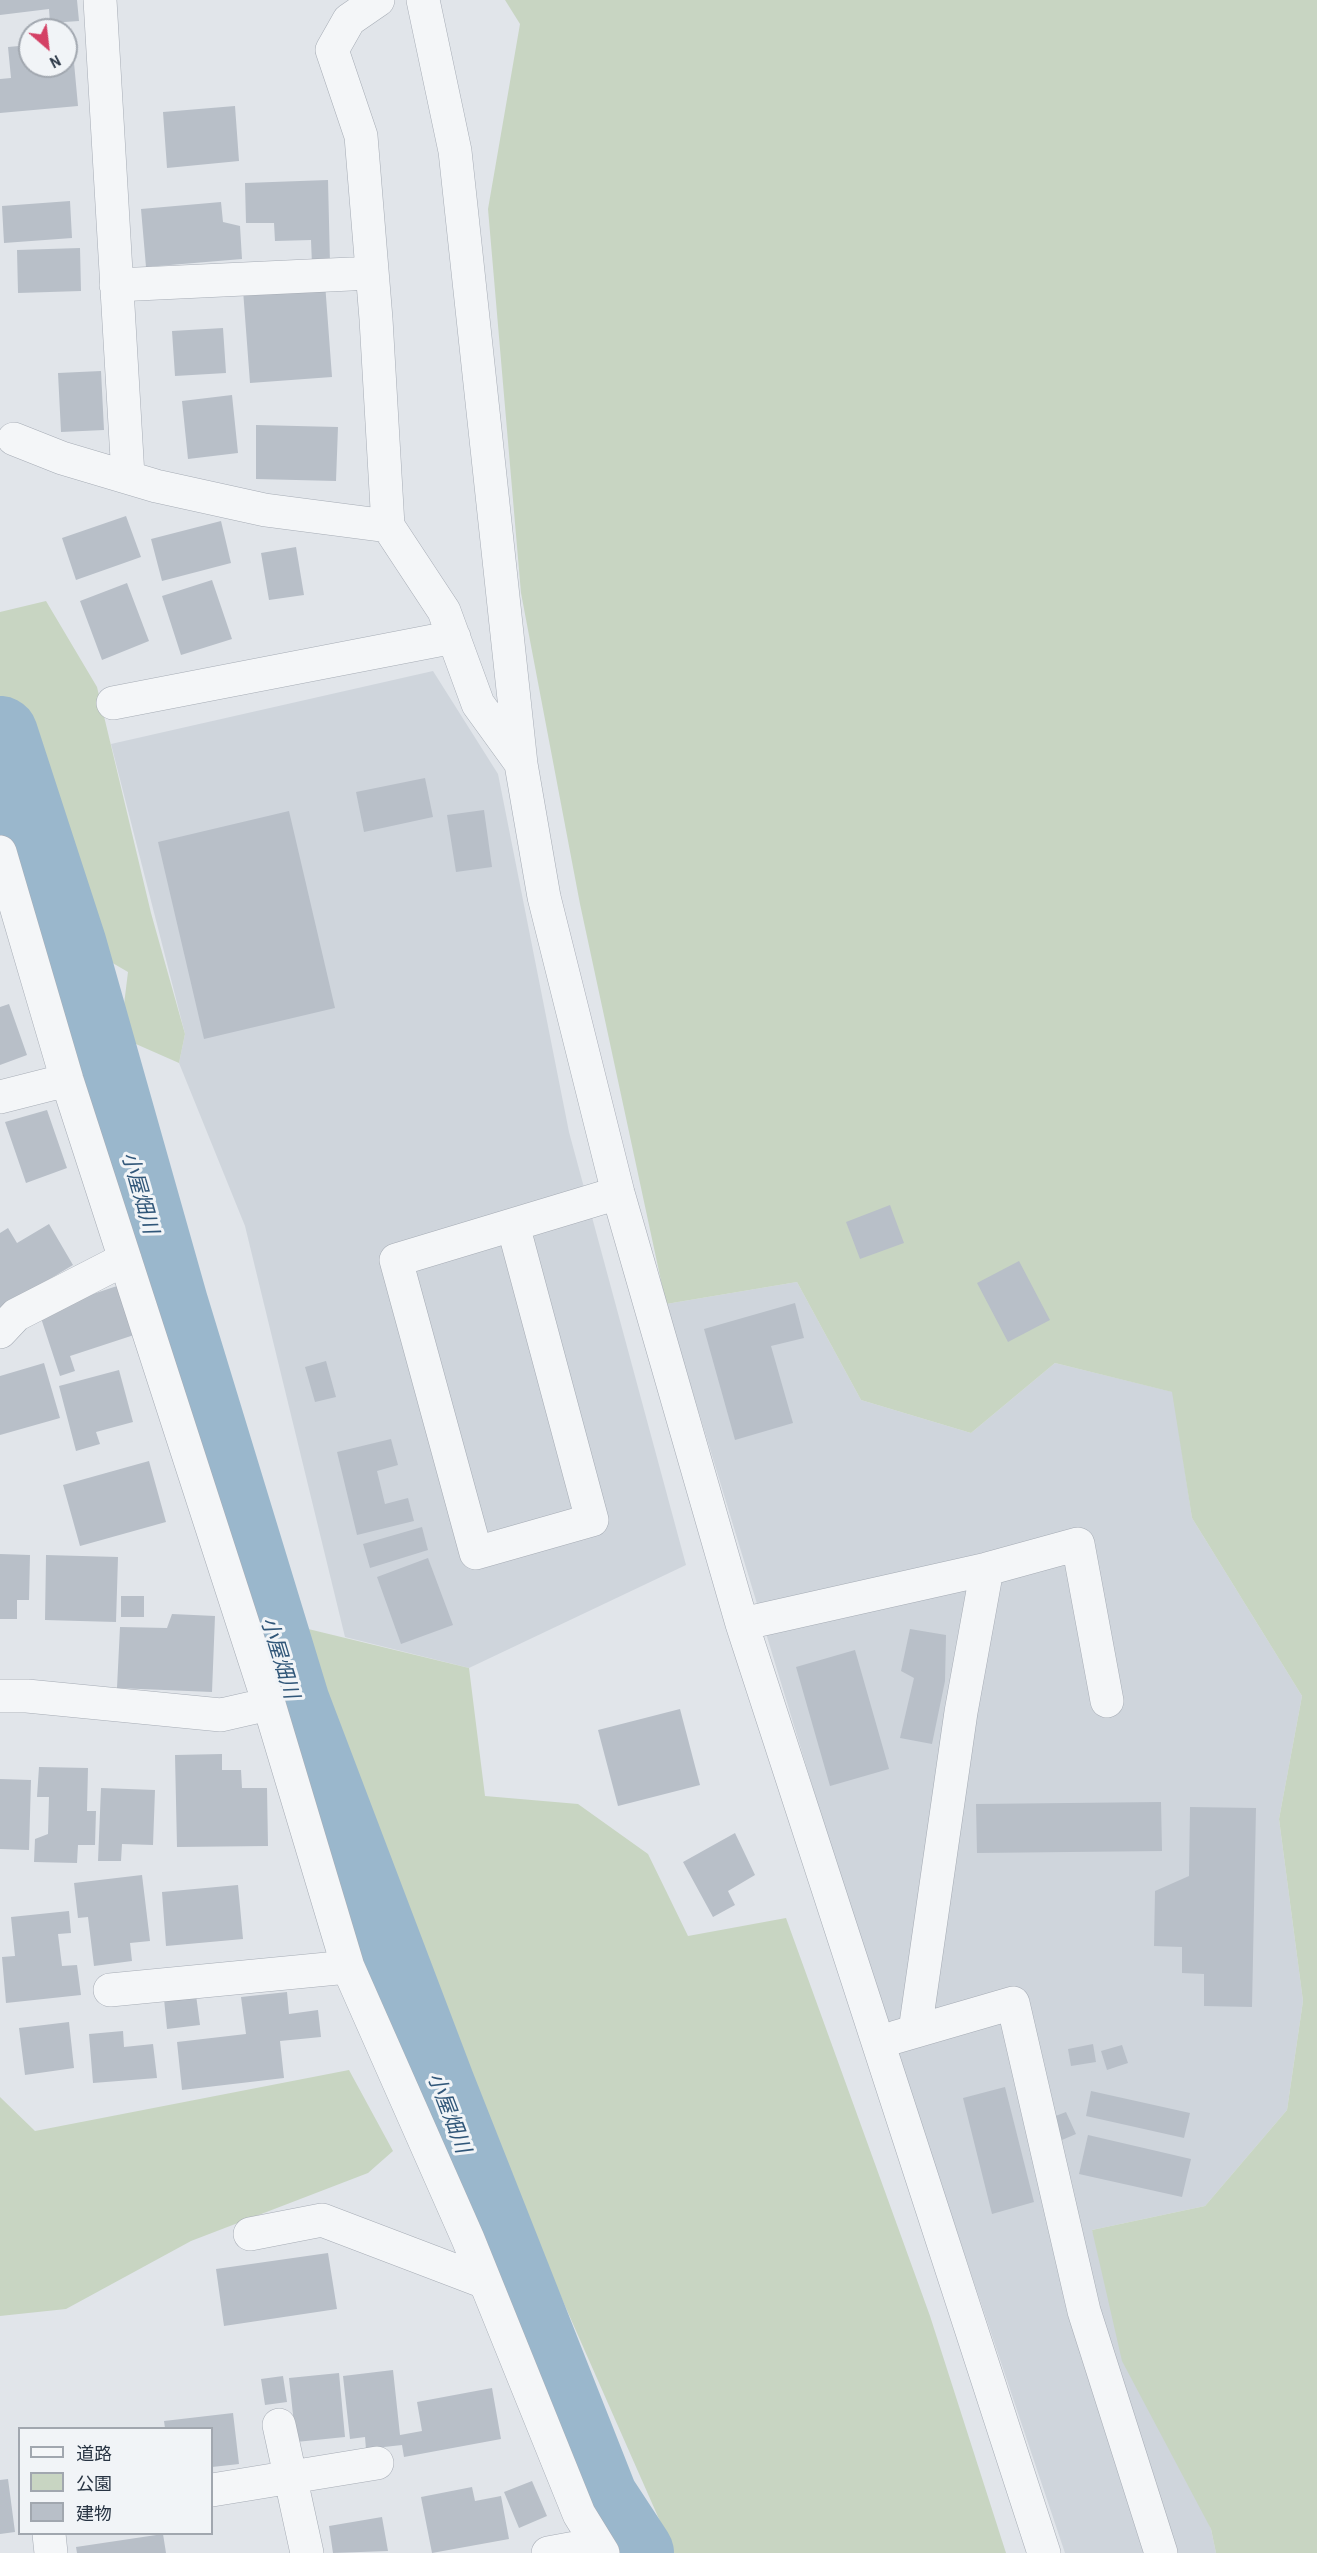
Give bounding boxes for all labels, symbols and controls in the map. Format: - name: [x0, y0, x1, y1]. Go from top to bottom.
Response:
- north arrow: [18, 18, 78, 78]
- text: N: [46, 50, 65, 74]
- water label: 小屋畑川: [115, 1149, 163, 1237]
- water label: 小屋畑川: [255, 1614, 303, 1702]
- water label: 小屋畑川: [421, 2069, 475, 2157]
- legend: [18, 2427, 213, 2535]
- text: 道路: [76, 2441, 112, 2466]
- text: 公園: [76, 2471, 112, 2496]
- text: 建物: [76, 2501, 112, 2526]

